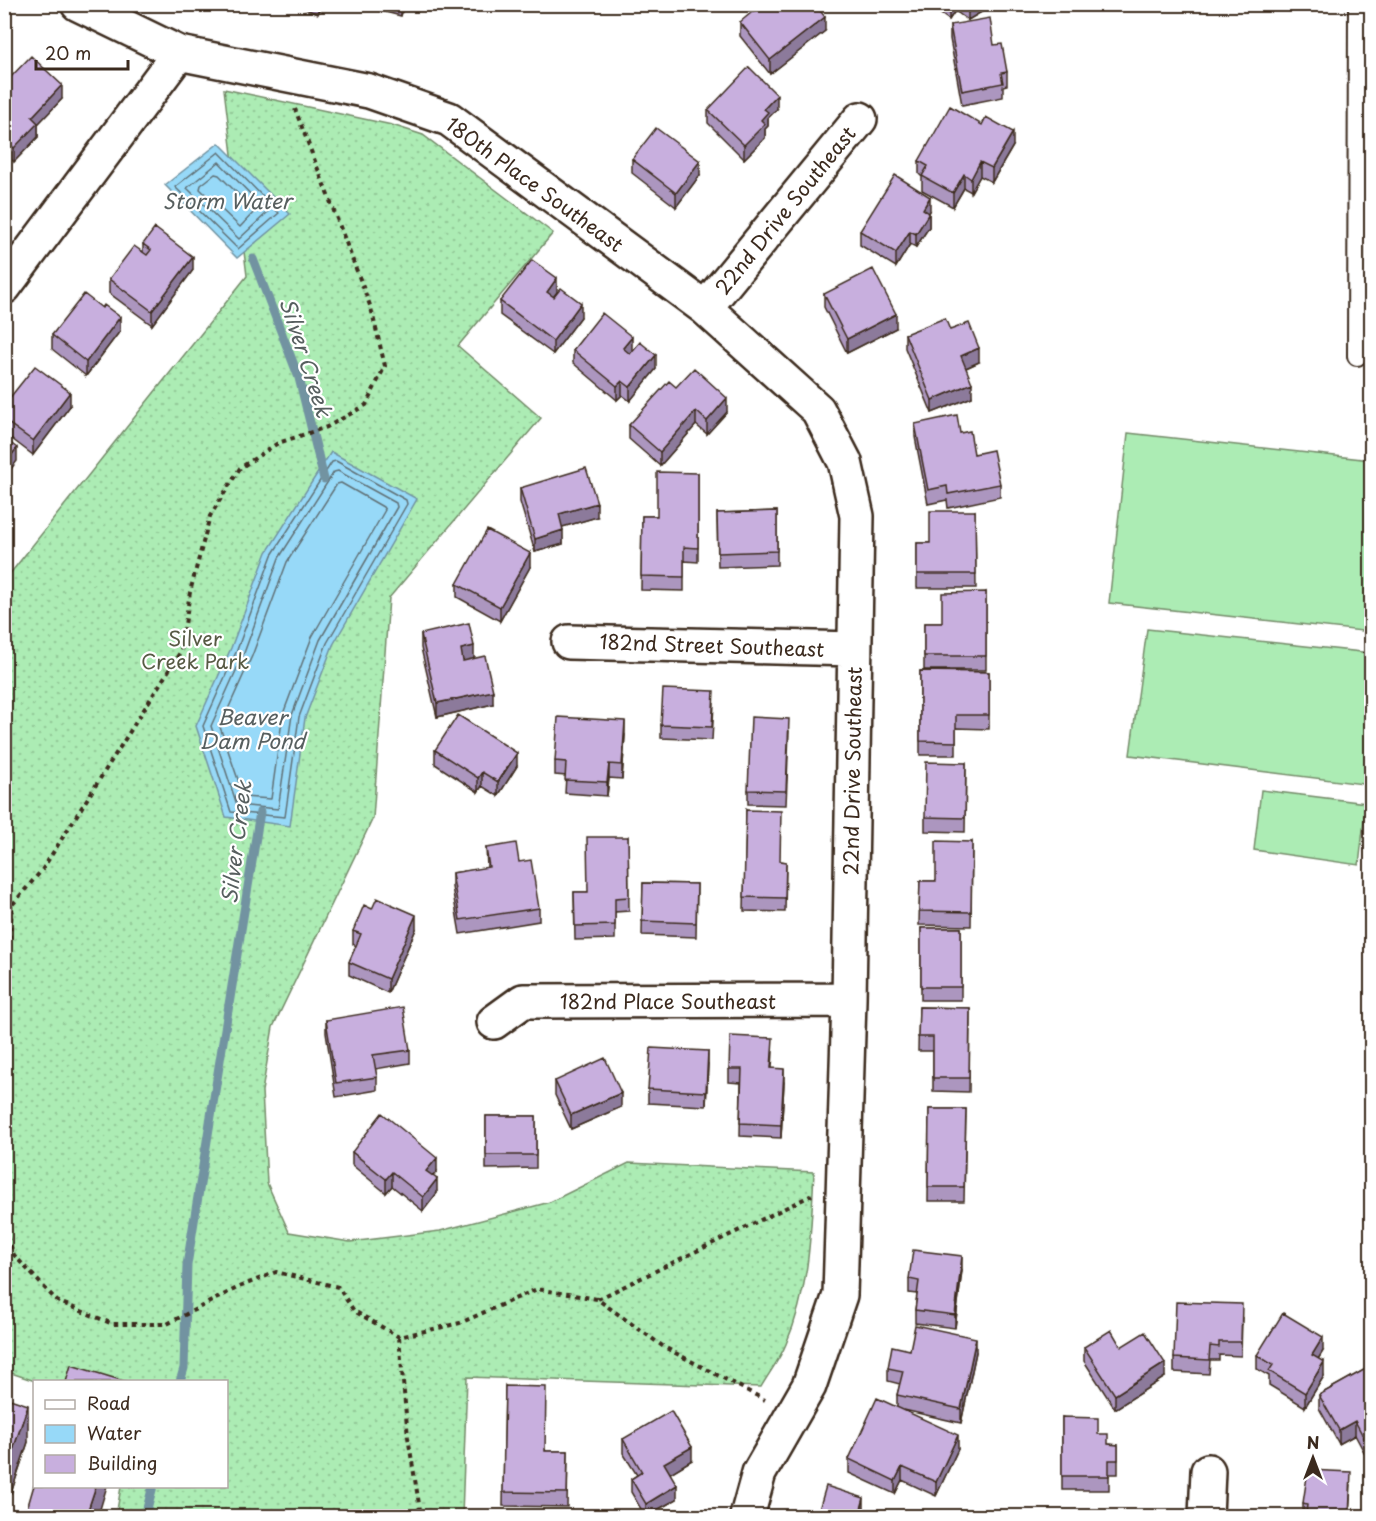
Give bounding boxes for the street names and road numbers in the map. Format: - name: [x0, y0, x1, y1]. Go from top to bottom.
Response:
- street label: 180th Place Southeast: [440, 109, 630, 259]
- street label: 22nd Drive Southeast: [708, 119, 862, 301]
- street label: 182nd Street Southeast: [599, 626, 825, 664]
- street label: 22nd Drive Southeast: [835, 666, 869, 876]
- street label: 182nd Place Southeast: [560, 986, 776, 1016]

